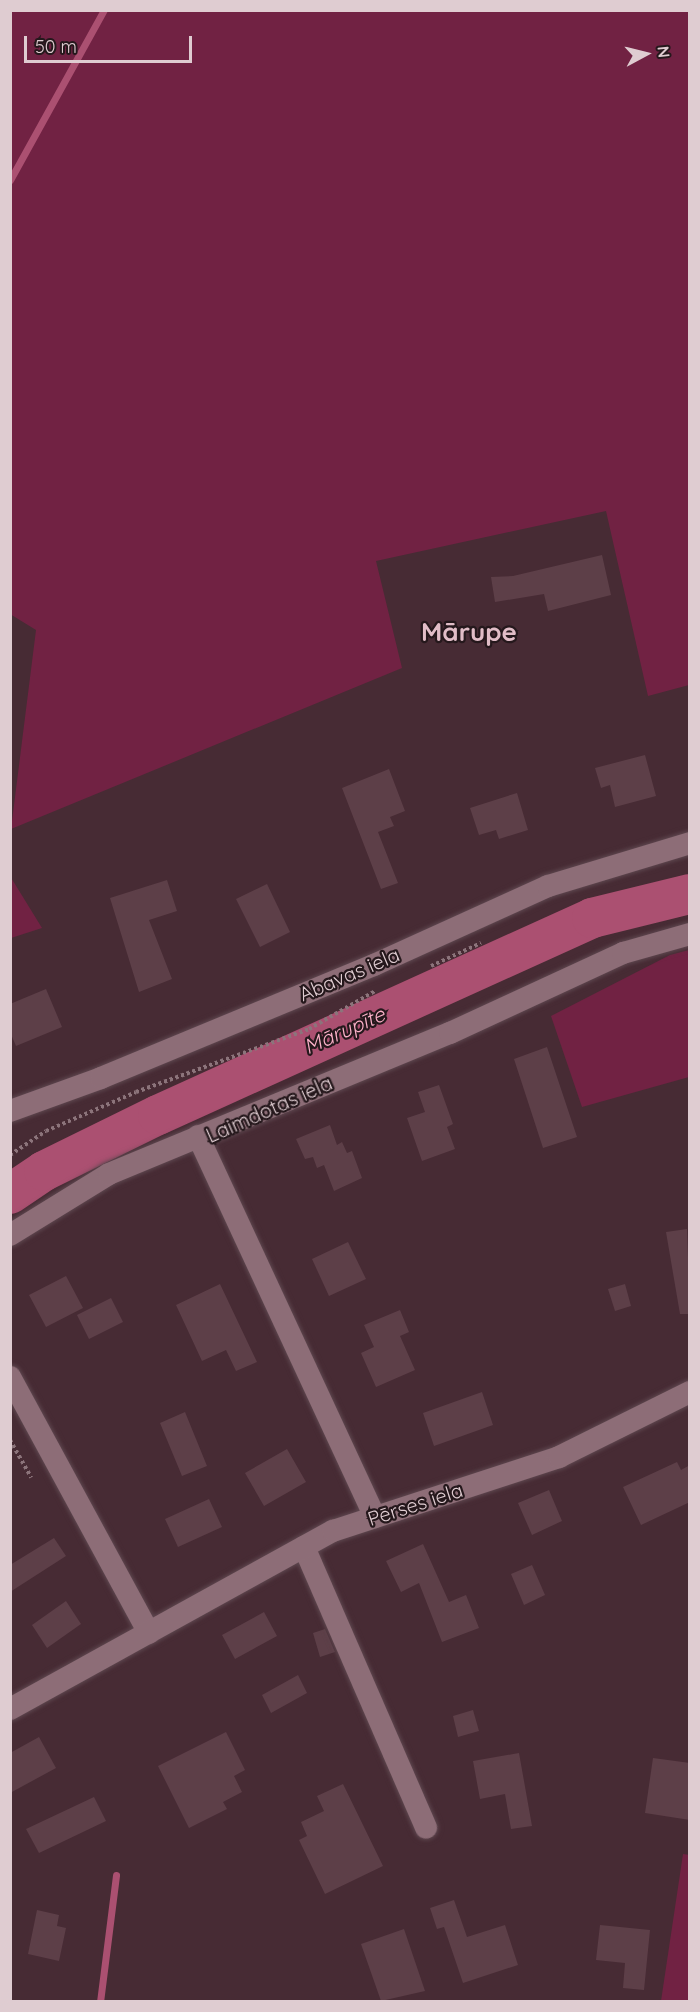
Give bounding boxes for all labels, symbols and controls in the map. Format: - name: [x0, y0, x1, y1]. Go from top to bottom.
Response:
- scale bar: [27, 24, 195, 62]
- north arrow: [616, 24, 676, 84]
- text: 50 m: [35, 35, 77, 58]
- text: N: [653, 45, 675, 59]
- district label: Mārupe: [421, 616, 517, 648]
- street label: Abavas iela: [295, 942, 403, 1006]
- water label: Mārupīte: [299, 1001, 389, 1059]
- street label: Laimdotas iela: [202, 1070, 336, 1148]
- street label: Pērses iela: [364, 1477, 466, 1531]

